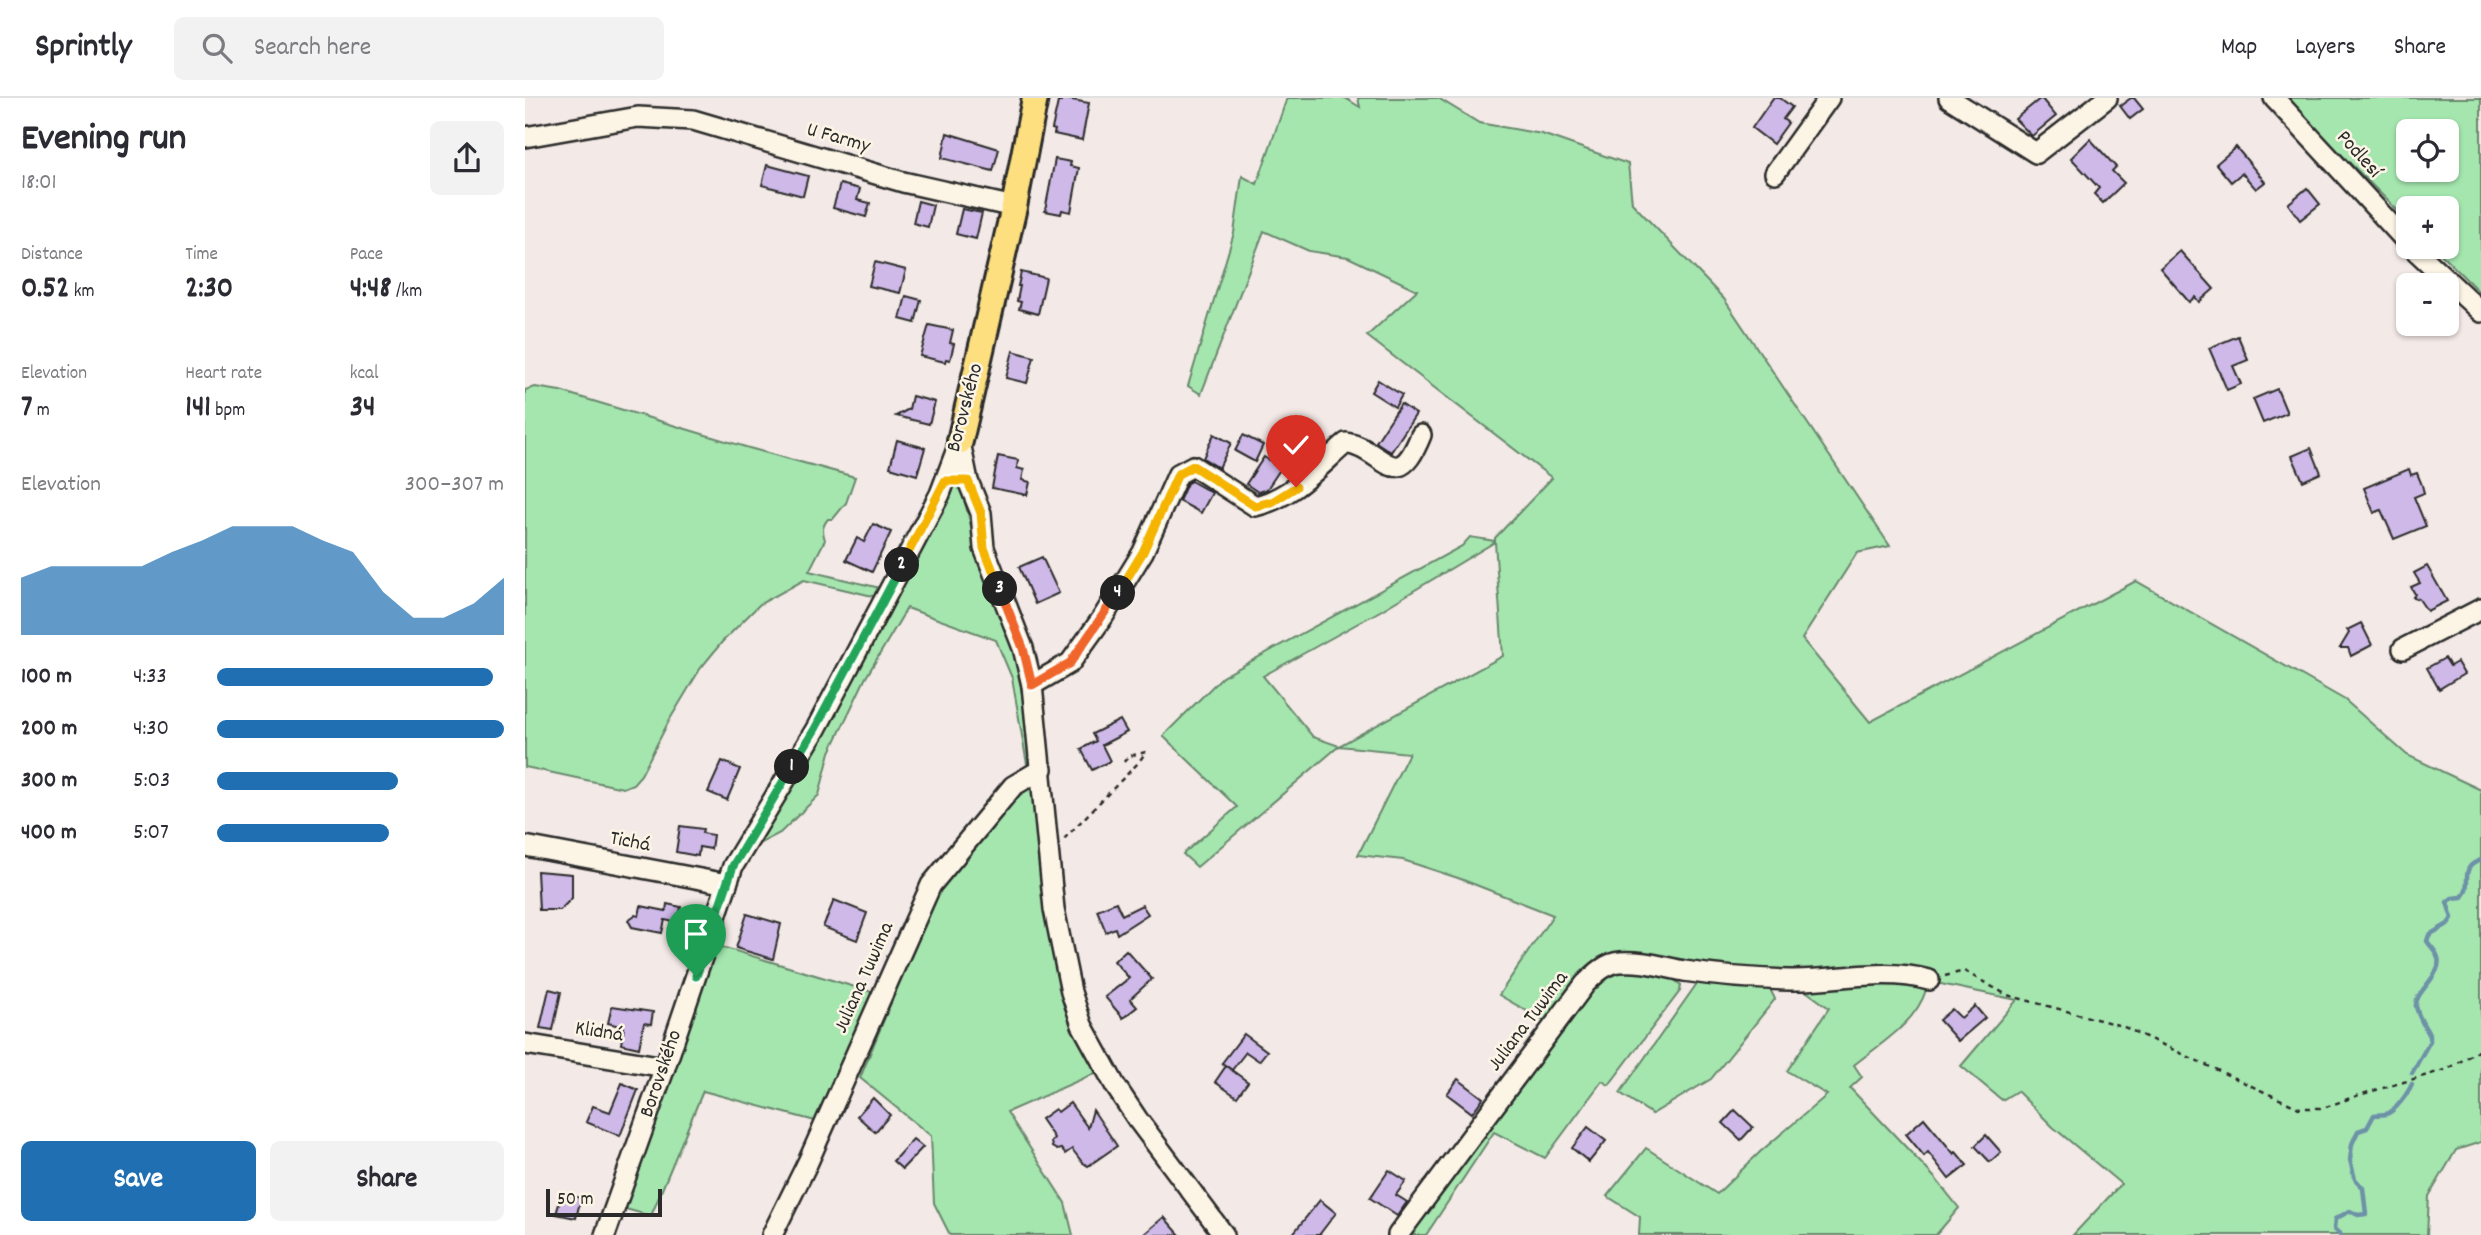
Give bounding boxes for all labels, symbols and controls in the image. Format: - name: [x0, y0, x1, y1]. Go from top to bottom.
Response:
- search box: [174, 17, 664, 80]
- text: Sprintly: [35, 25, 132, 72]
- icon: search: [198, 29, 236, 67]
- text: Search here: [254, 30, 371, 67]
- text: Map: [2221, 31, 2257, 65]
- text: Layers: [2295, 31, 2356, 65]
- text: Share: [2394, 31, 2446, 65]
- text: Evening run: [21, 113, 186, 168]
- street label: U Farmy: [803, 116, 874, 162]
- map controls: [2396, 119, 2459, 336]
- button: locate: [2396, 119, 2459, 182]
- button: share: [430, 121, 504, 195]
- street label: Podlesí: [2328, 124, 2389, 187]
- text: 18:01: [21, 167, 57, 200]
- button: +: [2396, 196, 2459, 259]
- text: Distance: [21, 242, 83, 269]
- text: Time: [185, 242, 218, 269]
- text: Pace: [350, 242, 383, 269]
- text: 0.52: [21, 269, 69, 312]
- text: 2:30: [185, 269, 233, 312]
- text: 4:48: [350, 269, 392, 312]
- button: −: [2396, 273, 2459, 336]
- text: km: [69, 279, 95, 306]
- text: /km: [392, 279, 422, 306]
- street label: Borovského: [940, 360, 992, 456]
- text: Elevation: [21, 361, 87, 388]
- text: Heart rate: [185, 361, 262, 388]
- text: kcal: [350, 361, 379, 388]
- text: 7: [21, 388, 33, 431]
- text: 141: [185, 388, 211, 431]
- text: 34: [350, 388, 375, 431]
- text: m: [33, 398, 50, 425]
- text: bpm: [211, 398, 245, 425]
- pin: [1266, 415, 1326, 487]
- icon: check: [1277, 426, 1315, 464]
- text: Elevation: [21, 469, 101, 502]
- text: 300–307 m: [405, 469, 504, 502]
- pin: 2: [885, 547, 919, 582]
- text: 2: [897, 551, 906, 578]
- pin: 3: [983, 572, 1017, 606]
- text: 3: [995, 575, 1004, 602]
- pin: 4: [1101, 575, 1135, 610]
- text: 4: [1114, 579, 1121, 606]
- text: 100 m: [21, 661, 72, 694]
- text: 4:33: [133, 661, 167, 694]
- text: 200 m: [21, 713, 77, 746]
- text: 4:30: [133, 713, 169, 746]
- pin: 1: [775, 750, 809, 784]
- text: 1: [789, 753, 794, 780]
- text: 300 m: [21, 765, 77, 798]
- text: 5:03: [133, 765, 170, 798]
- text: 400 m: [21, 817, 77, 850]
- text: 5:07: [133, 817, 169, 850]
- street label: Tichá: [607, 824, 653, 862]
- pin: [666, 904, 726, 976]
- icon: arrive: [677, 915, 715, 953]
- street label: Juliana Tuwima: [827, 917, 903, 1038]
- street label: Juliana Tuwima: [1481, 965, 1577, 1078]
- street label: Klidná: [573, 1014, 626, 1052]
- street label: Borovského: [633, 1026, 691, 1122]
- button: Save: [21, 1141, 256, 1221]
- button: Share: [270, 1141, 504, 1221]
- scale bar: [546, 1186, 661, 1218]
- text: 50 m: [557, 1187, 594, 1214]

